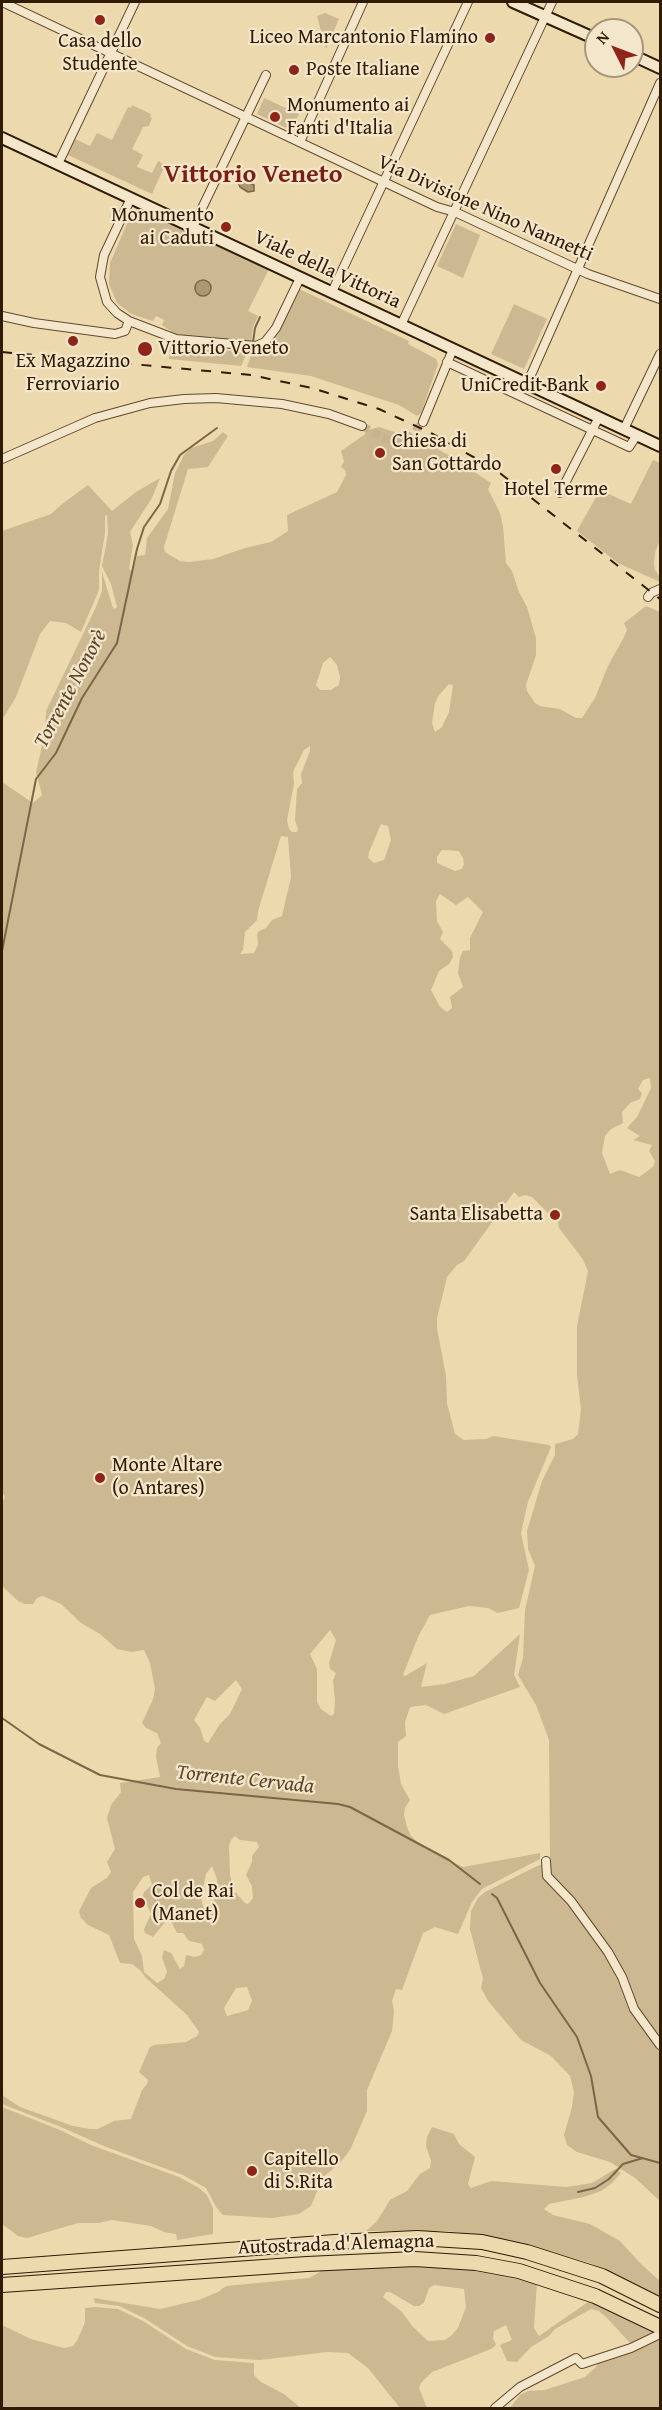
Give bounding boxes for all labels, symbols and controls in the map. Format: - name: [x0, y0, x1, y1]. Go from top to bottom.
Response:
- marker: Casa dello Studente: [93, 13, 107, 27]
- north arrow: [584, 18, 644, 78]
- text: N: [590, 25, 615, 49]
- place label: Liceo Marcantonio Flamino: [250, 26, 478, 50]
- place label: Casa dello Studente: [58, 30, 142, 77]
- marker: Liceo Marcantonio Flamino: [483, 31, 497, 45]
- place label: Poste Italiane: [306, 58, 420, 82]
- marker: Poste Italiane: [287, 63, 301, 77]
- place label: Monumento ai Fanti d'Italia: [287, 94, 409, 141]
- marker: Monumento ai Fanti d'Italia: [268, 110, 282, 124]
- street label: Via Divisione Nino Nannetti: [374, 151, 596, 267]
- district label: Vittorio Veneto: [163, 159, 343, 191]
- place label: Monumento ai Caduti: [111, 204, 214, 251]
- marker: Monumento ai Caduti: [219, 220, 233, 234]
- street label: Viale della Vittoria: [250, 226, 404, 314]
- marker: Ex Magazzino Ferroviario: [66, 334, 80, 348]
- place label: Vittorio Veneto: [158, 337, 289, 361]
- marker: Vittorio Veneto: [136, 340, 154, 358]
- place label: Ex Magazzino Ferroviario: [16, 350, 130, 397]
- place label: UniCredit Bank: [461, 374, 589, 398]
- marker: UniCredit Bank: [594, 379, 608, 393]
- place label: Chiesa di San Gottardo: [392, 430, 501, 477]
- marker: Chiesa di San Gottardo: [373, 446, 387, 460]
- marker: Hotel Terme: [549, 462, 563, 476]
- place label: Hotel Terme: [504, 478, 608, 502]
- water label: Torrente Nonorè: [29, 625, 113, 753]
- place label: Santa Elisabetta: [410, 1203, 543, 1227]
- marker: Santa Elisabetta: [548, 1208, 562, 1222]
- place label: Monte Altare (o Antares): [112, 1454, 222, 1501]
- marker: Monte Altare (o Antares): [93, 1471, 107, 1485]
- water label: Torrente Cervada: [175, 1760, 315, 1800]
- place label: Col de Rai (Manet): [152, 1880, 234, 1927]
- marker: Col de Rai (Manet): [133, 1896, 147, 1910]
- place label: Capitello di S.Rita: [264, 2148, 339, 2195]
- marker: Capitello di S.Rita: [245, 2164, 259, 2178]
- street label: Autostrada d'Alemagna: [237, 2230, 435, 2260]

